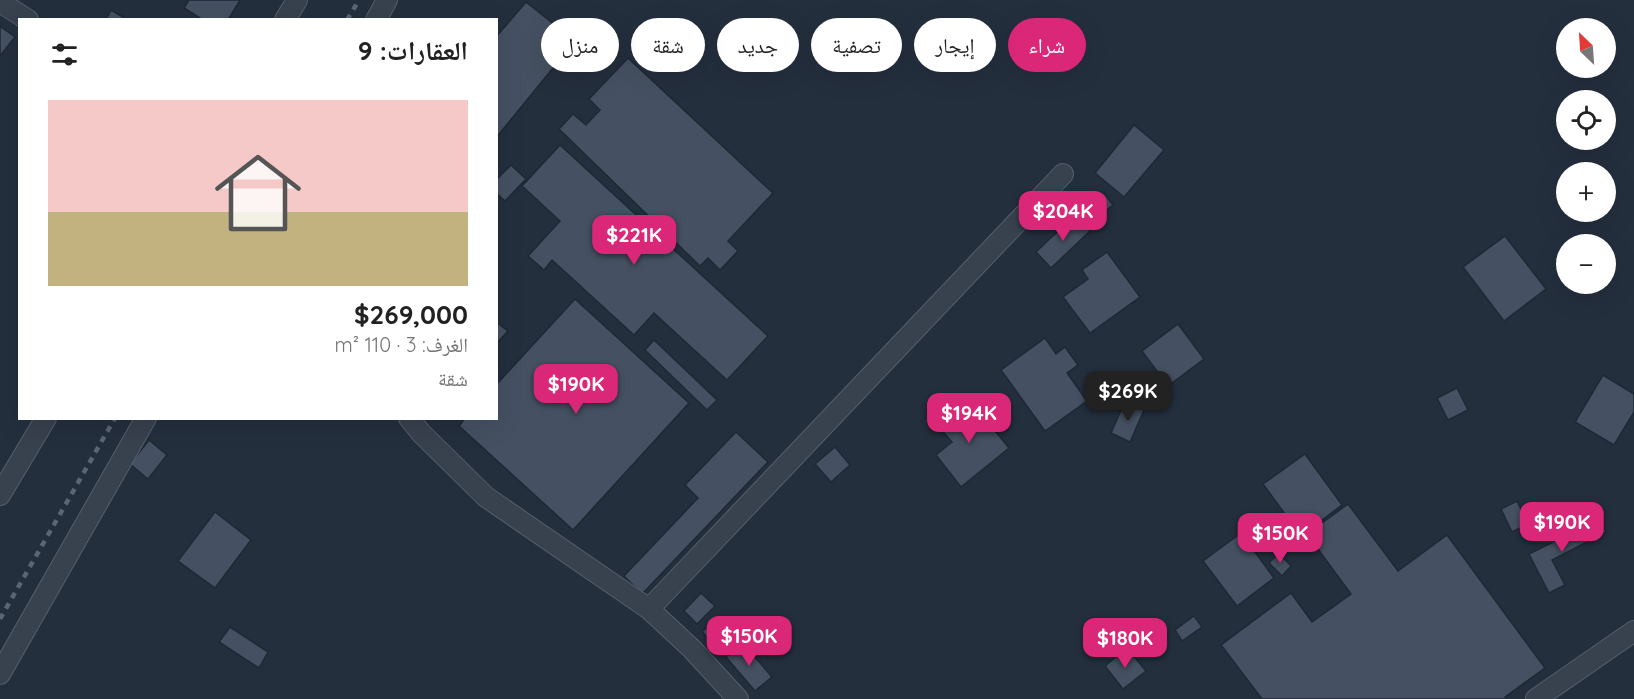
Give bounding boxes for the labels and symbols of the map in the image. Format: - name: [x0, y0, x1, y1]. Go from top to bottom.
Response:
- north arrow: [1556, 18, 1616, 78]
- pin: $204K: [1021, 191, 1105, 242]
- pin: $221K: [592, 215, 676, 266]
- pin: $190K: [534, 364, 618, 415]
- pin: $269K: [1086, 371, 1170, 422]
- pin: $194K: [927, 393, 1011, 444]
- pin: $190K: [1520, 502, 1604, 553]
- pin: $150K: [1238, 513, 1322, 564]
- pin: $150K: [707, 616, 791, 667]
- pin: $180K: [1083, 618, 1167, 669]

